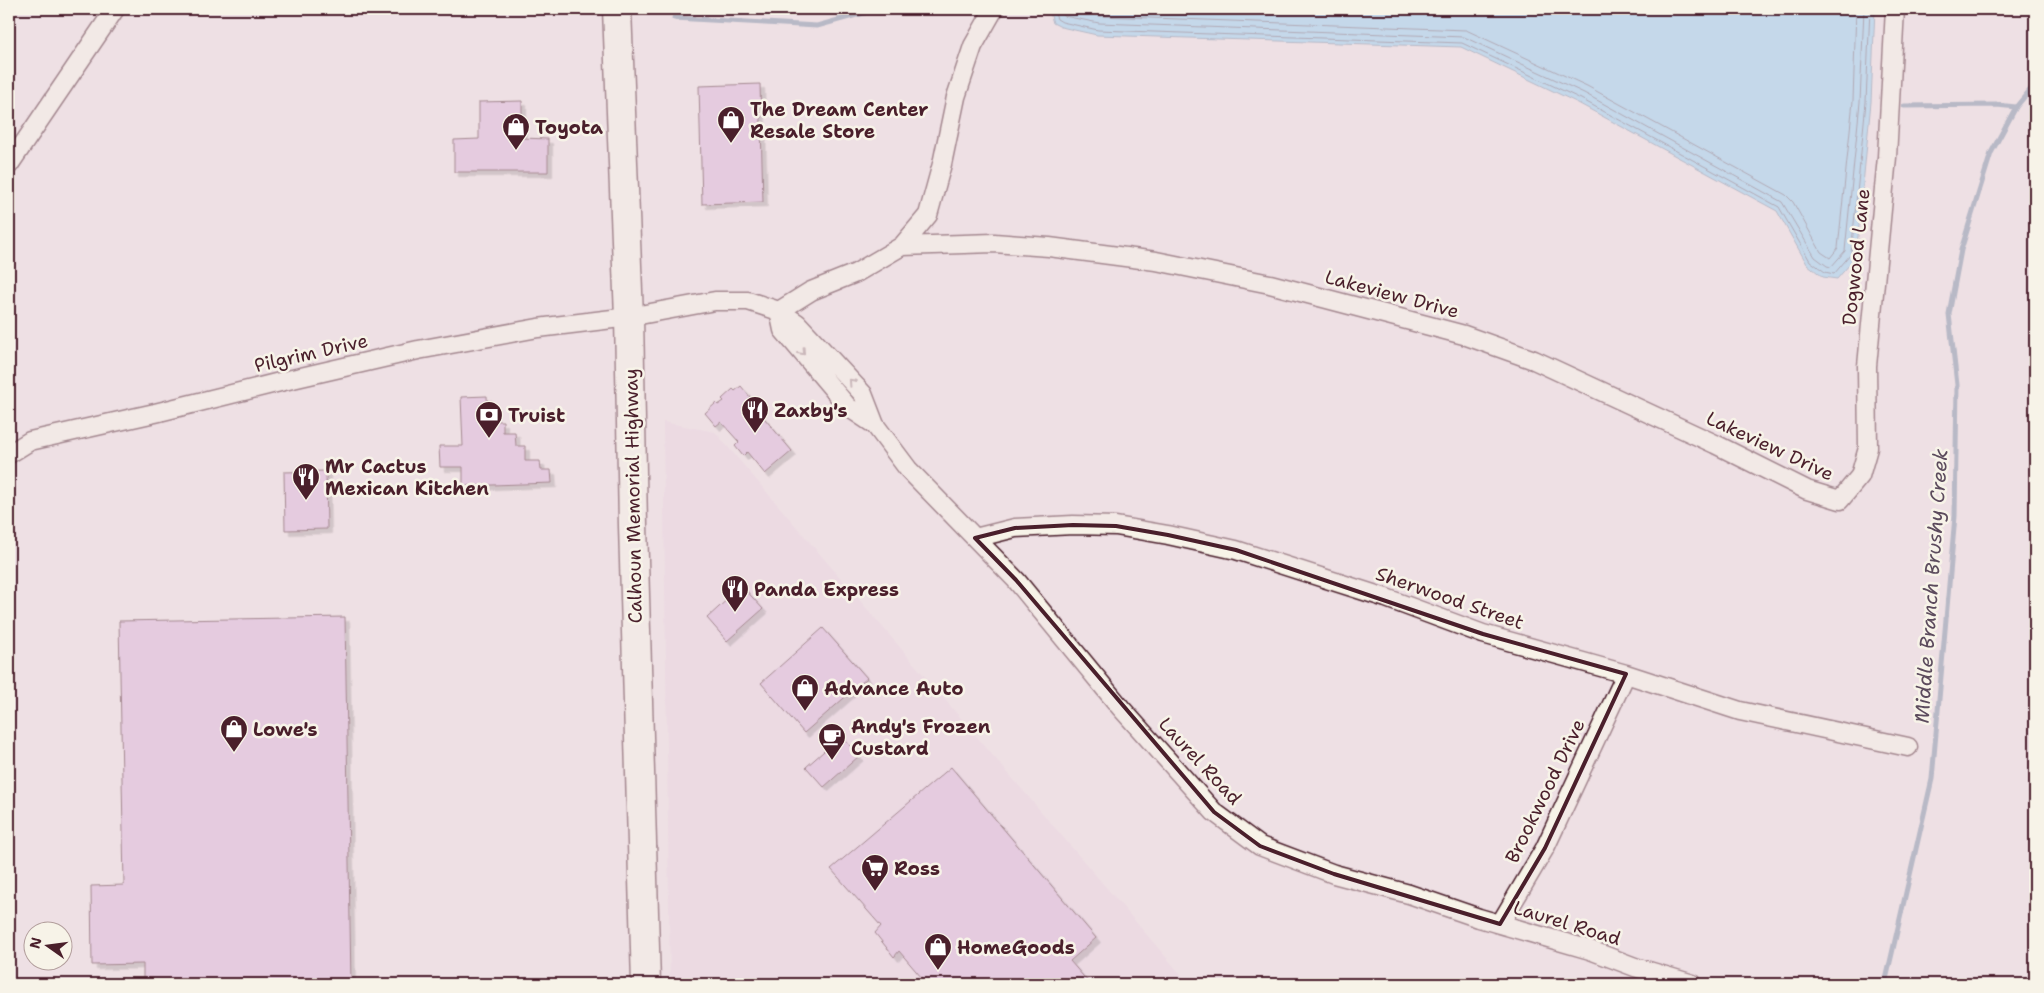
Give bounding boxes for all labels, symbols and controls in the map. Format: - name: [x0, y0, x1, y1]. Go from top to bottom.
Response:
- place label: The Dream Center Resale Store: [750, 97, 929, 144]
- shop icon: The Dream Center Resale Store: [716, 105, 746, 144]
- shop icon: Toyota: [501, 112, 531, 151]
- place label: Toyota: [535, 115, 603, 140]
- street label: Dogwood Lane: [1836, 187, 1876, 327]
- street label: Lakeview Drive: [1322, 264, 1462, 324]
- street label: Pilgrim Drive: [252, 328, 370, 378]
- one-way arrow: [796, 346, 805, 355]
- street label: Calhoun Memorial Highway: [618, 368, 648, 624]
- one-way arrow: [849, 379, 858, 388]
- restaurant icon: Zaxby's: [740, 395, 770, 434]
- place label: Zaxby's: [774, 398, 847, 423]
- bank icon: Truist: [474, 400, 504, 439]
- place label: Truist: [508, 403, 565, 428]
- street label: Lakeview Drive: [1702, 406, 1838, 486]
- water label: Middle Branch Brushy Creek: [1908, 447, 1954, 724]
- place label: Mr Cactus Mexican Kitchen: [325, 454, 489, 501]
- restaurant icon: Mr Cactus Mexican Kitchen: [291, 462, 321, 501]
- street label: Sherwood Street: [1373, 561, 1527, 635]
- restaurant icon: Panda Express: [720, 574, 750, 613]
- place label: Panda Express: [754, 577, 899, 602]
- shop icon: Advance Auto: [790, 673, 820, 712]
- place label: Advance Auto: [824, 676, 964, 701]
- street label: Laurel Road: [1153, 712, 1247, 810]
- shop icon: Lowe's: [219, 714, 249, 753]
- place label: Andy's Frozen Custard: [851, 714, 991, 761]
- street label: Brookwood Drive: [1499, 715, 1591, 867]
- place label: Lowe's: [253, 717, 318, 742]
- cafe icon: Andy's Frozen Custard: [817, 722, 847, 761]
- supermarket icon: Ross: [860, 853, 890, 892]
- place label: Ross: [894, 856, 940, 881]
- street label: Laurel Road: [1510, 895, 1624, 951]
- north arrow: [22, 920, 72, 970]
- shop icon: HomeGoods: [923, 932, 953, 971]
- text: N: [25, 935, 45, 950]
- place label: HomeGoods: [957, 935, 1075, 960]

